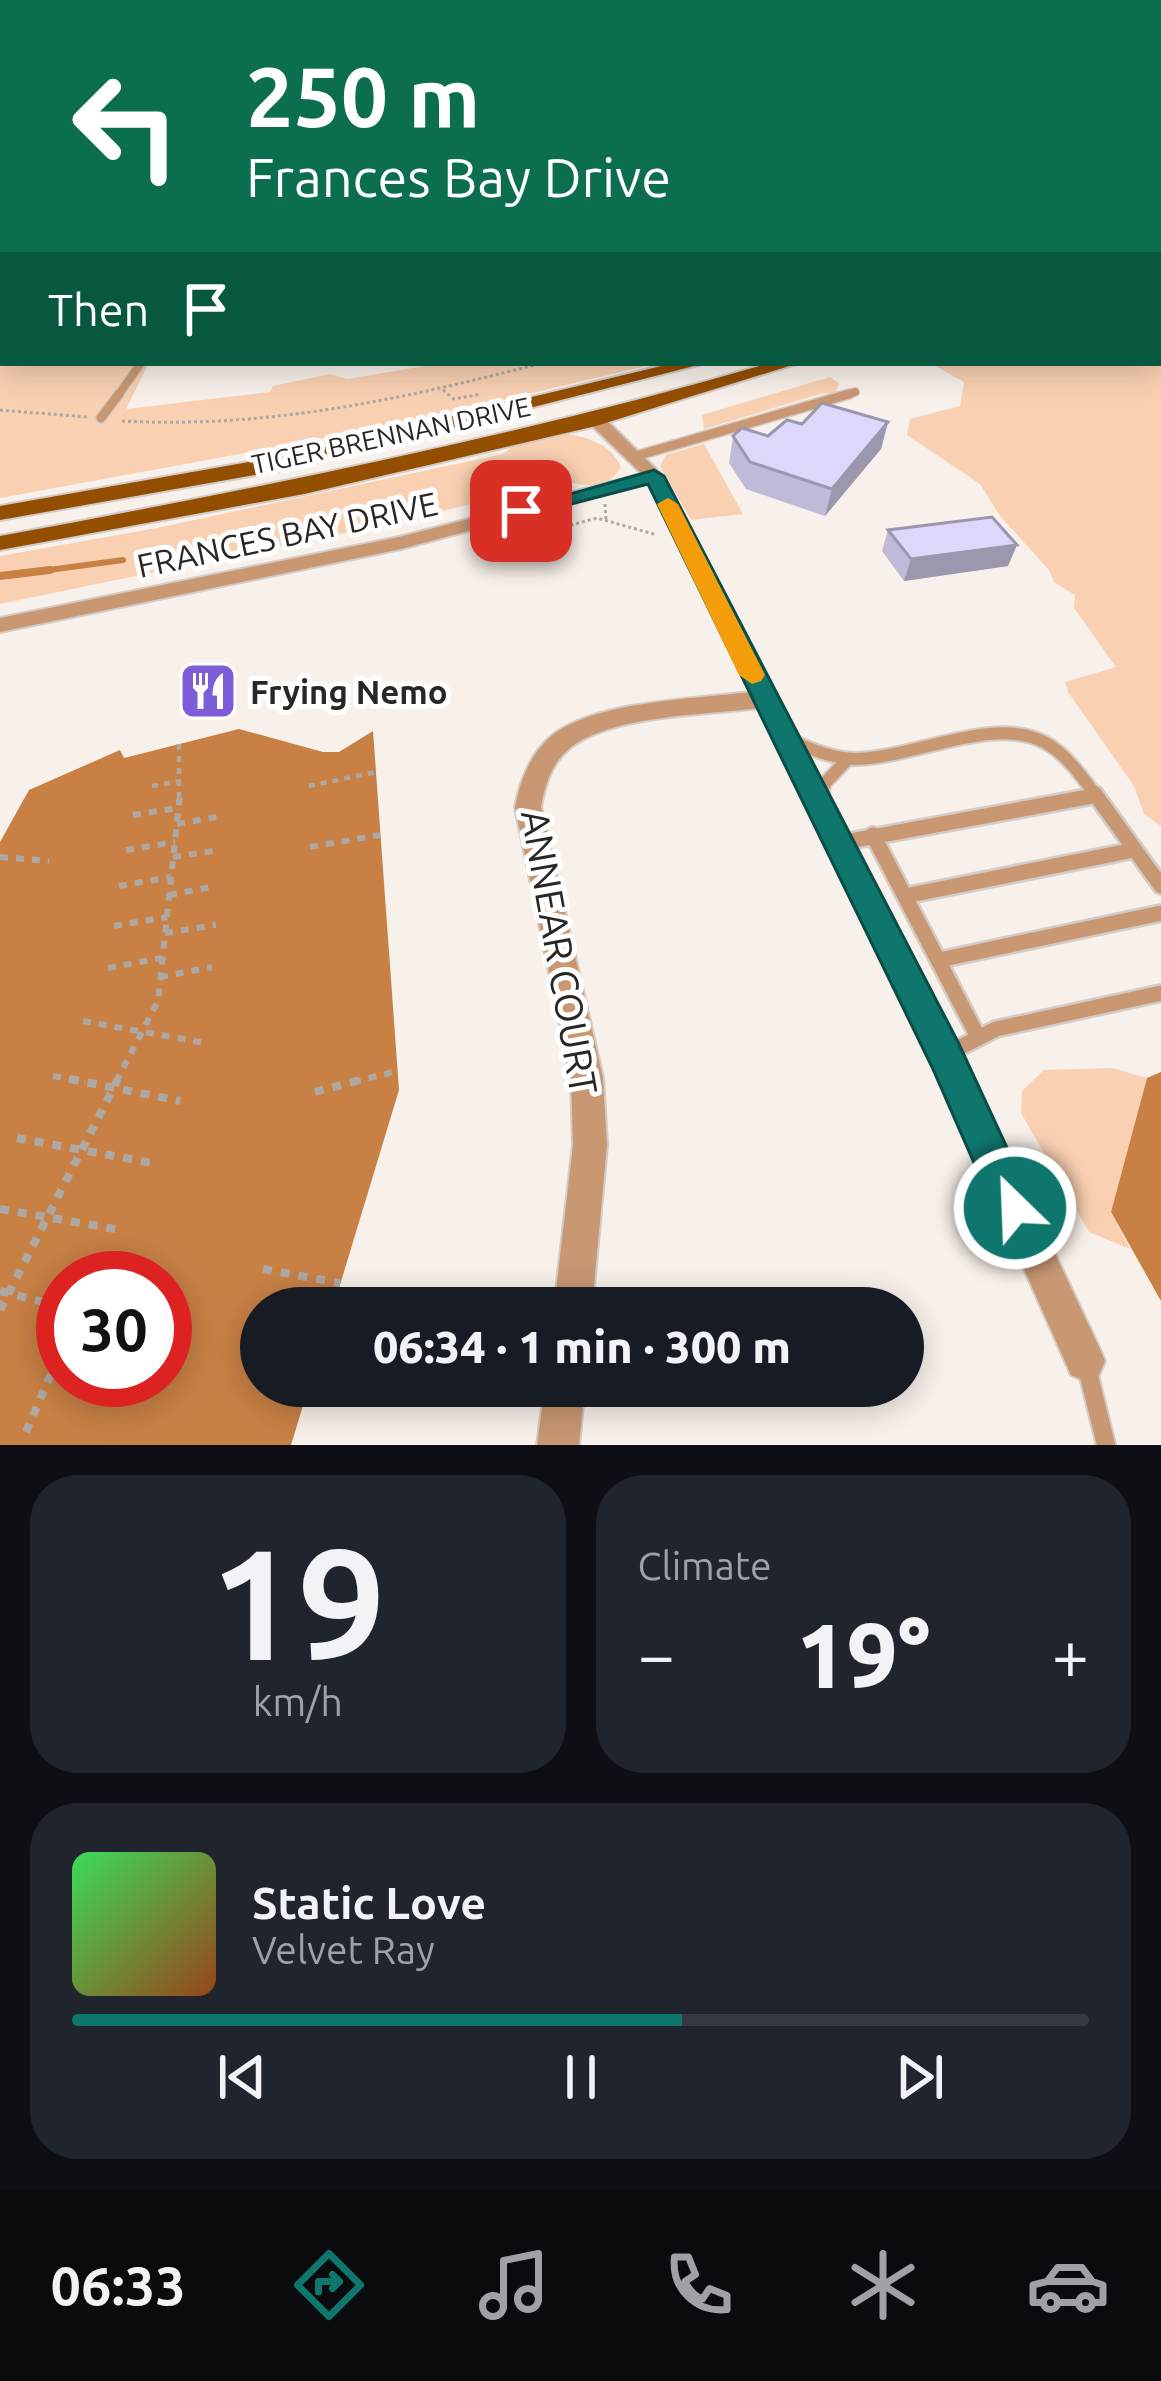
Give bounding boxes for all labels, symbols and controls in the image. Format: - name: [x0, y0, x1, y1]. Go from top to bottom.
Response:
- icon: left: [48, 48, 204, 204]
- text: 250 m: [246, 49, 480, 143]
- text: Frances Bay Drive: [246, 147, 671, 207]
- icon: arrive: [173, 276, 239, 342]
- text: Then: [48, 284, 149, 335]
- street label: TIGER BRENNAN DRIVE: [249, 391, 533, 479]
- pin: [470, 460, 572, 562]
- icon: arrive: [488, 478, 554, 544]
- street label: FRANCES BAY DRIVE: [134, 484, 440, 584]
- restaurant icon: Frying Nemo: [177, 660, 239, 722]
- place label: Frying Nemo: [250, 673, 448, 710]
- street label: ANNEAR COURT: [514, 806, 606, 1098]
- position arrow: [952, 1145, 1078, 1271]
- speed limit sign: 30: [36, 1251, 192, 1407]
- text: 06:34 · 1 min · 300 m: [373, 1321, 791, 1372]
- text: 19: [210, 1515, 386, 1689]
- text: Climate: [638, 1544, 772, 1587]
- text: 19°: [796, 1604, 930, 1705]
- text: −: [638, 1617, 675, 1691]
- text: +: [1052, 1617, 1089, 1691]
- text: km/h: [253, 1680, 343, 1723]
- text: Static Love: [252, 1877, 486, 1928]
- text: Velvet Ray: [252, 1928, 435, 1971]
- icon: previous: [209, 2044, 275, 2110]
- icon: pause: [548, 2044, 614, 2110]
- icon: next: [887, 2044, 953, 2110]
- icon: directions: [287, 2243, 371, 2327]
- icon: music: [472, 2243, 556, 2327]
- icon: phone: [657, 2243, 741, 2327]
- icon: climate: [841, 2243, 925, 2327]
- icon: car: [1026, 2243, 1110, 2327]
- text: 06:33: [50, 2255, 186, 2315]

